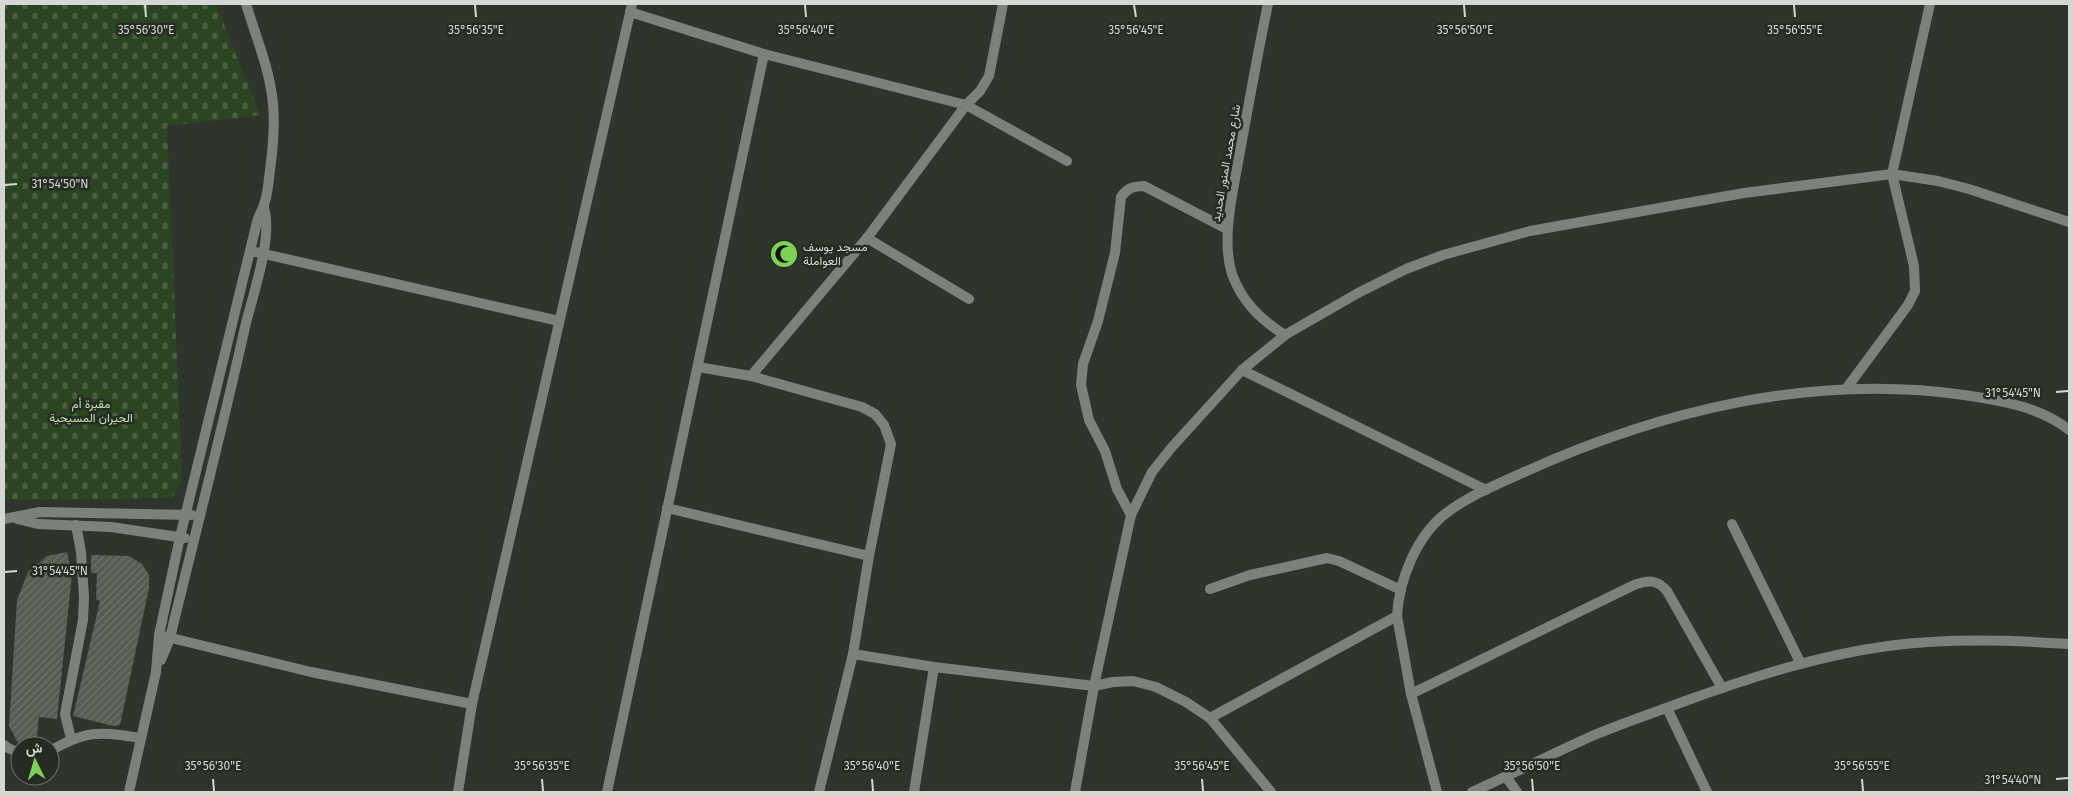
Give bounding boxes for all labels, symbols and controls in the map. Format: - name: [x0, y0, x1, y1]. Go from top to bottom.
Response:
- text: 35°56'30"E: [118, 23, 174, 37]
- text: 35°56'35"E: [448, 23, 504, 37]
- text: 35°56'40"E: [778, 23, 834, 37]
- text: 35°56'45"E: [1108, 23, 1164, 37]
- text: 35°56'50"E: [1437, 23, 1493, 37]
- text: 35°56'55"E: [1767, 23, 1823, 37]
- street label: شارع محمد المنور الحديد: [1209, 103, 1245, 223]
- text: 31°54'50"N: [31, 177, 89, 191]
- mosque icon: مسجد يوسف العواملة: [769, 239, 799, 269]
- place label: مسجد يوسف العواملة: [803, 240, 868, 269]
- text: 31°54'45"N: [1985, 386, 2041, 400]
- park label: مقبرة أم الحيران المسيحية: [49, 397, 133, 426]
- text: 31°54'45"N: [32, 564, 88, 578]
- north arrow: [10, 736, 60, 786]
- text: ش: [25, 739, 43, 758]
- text: 35°56'30"E: [185, 759, 241, 773]
- text: 35°56'35"E: [514, 759, 570, 773]
- text: 35°56'40"E: [844, 759, 900, 773]
- text: 35°56'45"E: [1174, 759, 1230, 773]
- text: 35°56'50"E: [1504, 759, 1560, 773]
- text: 35°56'55"E: [1834, 759, 1890, 773]
- text: 31°54'40"N: [1984, 773, 2042, 787]

